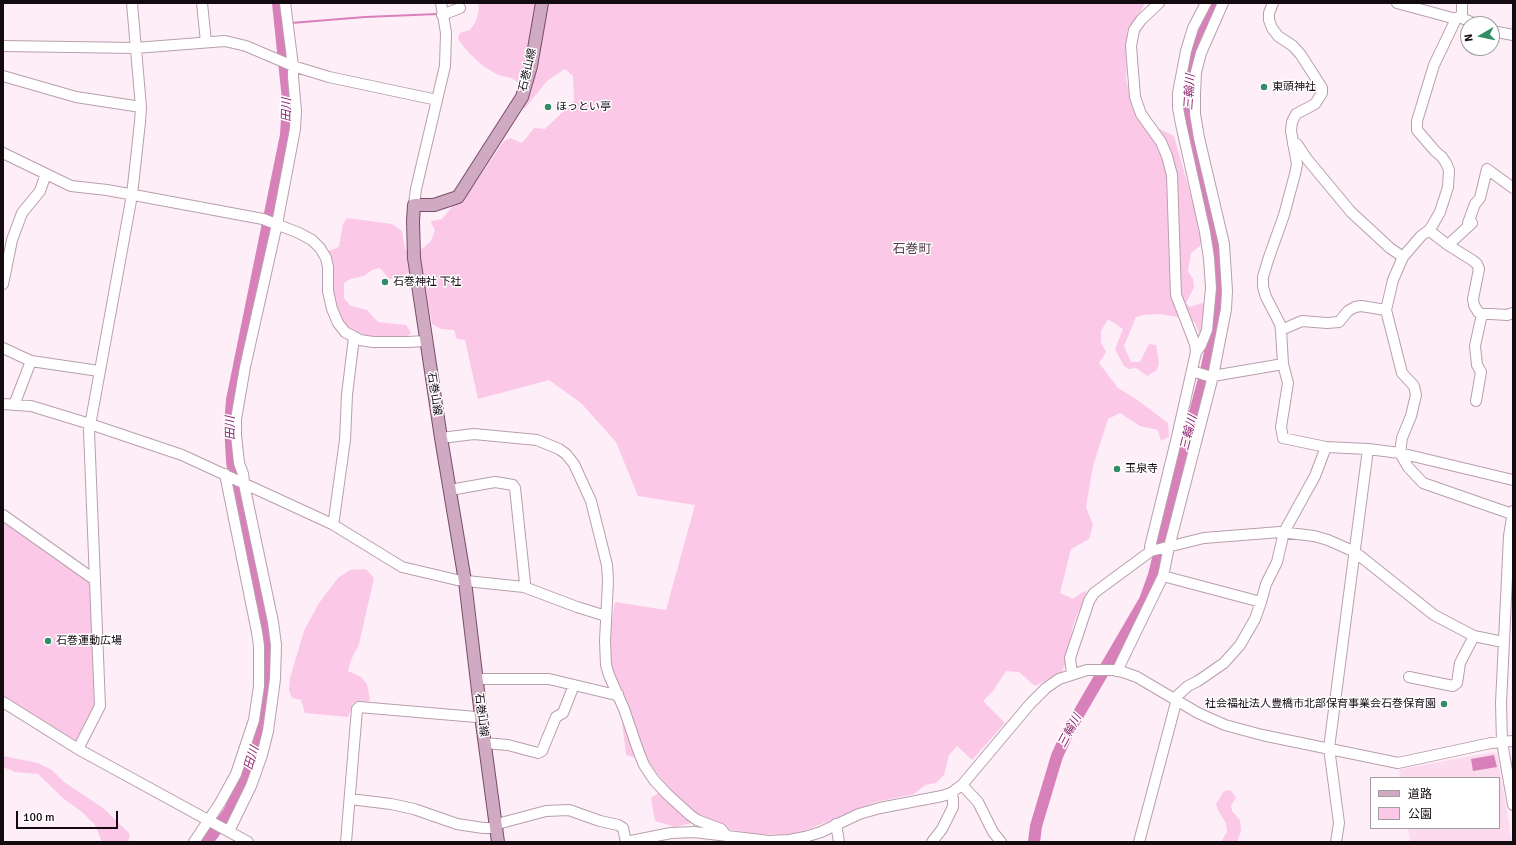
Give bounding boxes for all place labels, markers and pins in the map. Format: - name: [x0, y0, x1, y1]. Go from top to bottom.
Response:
- place label: 東頭神社: [1272, 80, 1316, 94]
- marker: 東頭神社: [1259, 82, 1269, 92]
- place label: ほっとい亭: [556, 100, 611, 114]
- marker: ほっとい亭: [543, 102, 553, 112]
- place label: 石巻神社 下社: [393, 275, 461, 289]
- marker: 石巻神社 下社: [380, 277, 390, 287]
- place label: 玉泉寺: [1125, 462, 1158, 476]
- marker: 玉泉寺: [1112, 464, 1122, 474]
- place label: 石巻運動広場: [56, 634, 122, 648]
- marker: 石巻運動広場: [43, 636, 53, 646]
- place label: 社会福祉法人豊橋市北部保育事業会石巻保育園: [1205, 697, 1436, 711]
- marker: 社会福祉法人豊橋市北部保育事業会石巻保育園: [1439, 699, 1449, 709]

